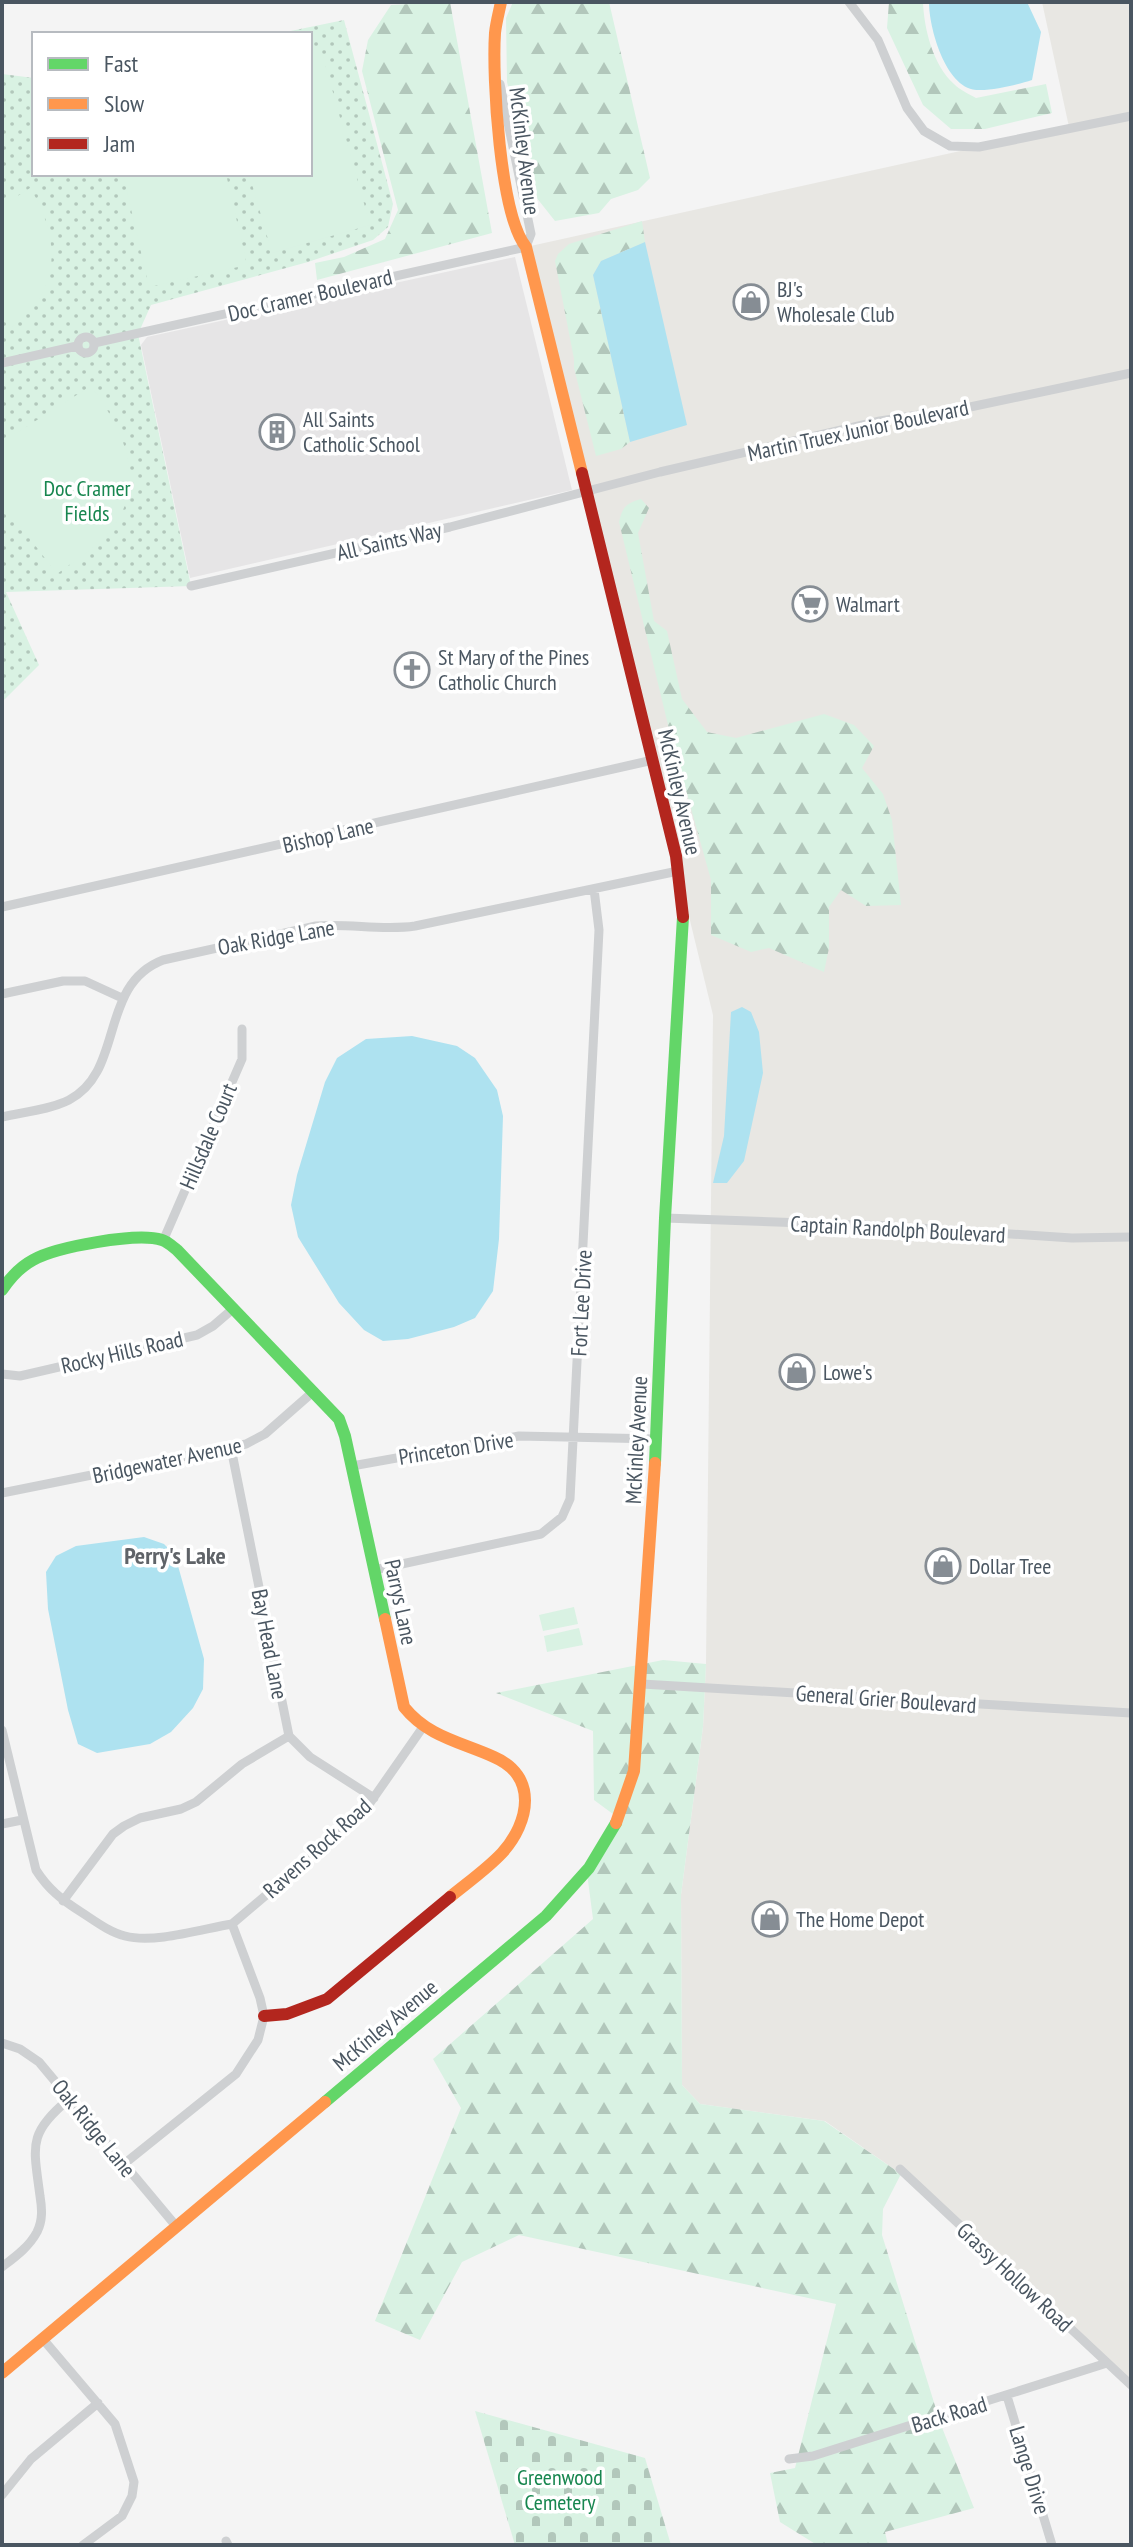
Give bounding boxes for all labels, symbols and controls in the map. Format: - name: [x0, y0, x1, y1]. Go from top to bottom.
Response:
- legend: [32, 32, 312, 176]
- text: Fast: [104, 48, 139, 79]
- street label: McKinley Avenue: [503, 86, 547, 216]
- text: Slow: [104, 88, 145, 119]
- text: Jam: [103, 128, 135, 159]
- street label: Doc Cramer Boulevard: [225, 262, 395, 328]
- place label: BJ's Wholesale Club: [777, 275, 895, 328]
- shop icon: BJ's Wholesale Club: [732, 283, 770, 321]
- street label: Martin Truex Junior Boulevard: [745, 393, 971, 467]
- place label: All Saints Catholic School: [303, 405, 421, 458]
- building icon: All Saints Catholic School: [258, 413, 296, 451]
- park label: Doc Cramer Fields: [43, 474, 131, 527]
- street label: All Saints Way: [334, 515, 445, 567]
- supermarket icon: Walmart: [791, 585, 829, 623]
- place label: Walmart: [836, 590, 900, 618]
- place label: St Mary of the Pines Catholic Church: [438, 643, 589, 696]
- church icon: St Mary of the Pines Catholic Church: [393, 651, 431, 689]
- street label: McKinley Avenue: [652, 726, 708, 858]
- street label: Bishop Lane: [280, 811, 376, 859]
- street label: Oak Ridge Lane: [215, 913, 337, 961]
- street label: Hillsdale Court: [173, 1079, 243, 1193]
- street label: Captain Randolph Boulevard: [790, 1209, 1006, 1249]
- street label: Fort Lee Drive: [564, 1249, 598, 1357]
- street label: Rocky Hills Road: [58, 1324, 186, 1380]
- shop icon: Lowe's: [778, 1353, 816, 1391]
- place label: Lowe's: [823, 1358, 872, 1386]
- street label: McKinley Avenue: [619, 1375, 653, 1505]
- street label: Princeton Drive: [397, 1425, 515, 1471]
- street label: Bridgewater Avenue: [90, 1431, 244, 1489]
- district label: Perry's Lake: [124, 1540, 226, 1571]
- shop icon: Dollar Tree: [924, 1547, 962, 1585]
- place label: Dollar Tree: [969, 1552, 1051, 1580]
- street label: Parrys Lane: [378, 1557, 424, 1647]
- street label: Bay Head Lane: [246, 1587, 294, 1701]
- street label: General Grier Boulevard: [795, 1679, 977, 1719]
- street label: Ravens Rock Road: [257, 1792, 377, 1904]
- shop icon: The Home Depot: [751, 1900, 789, 1938]
- place label: The Home Depot: [796, 1905, 924, 1933]
- street label: McKinley Avenue: [327, 1973, 443, 2077]
- street label: Oak Ridge Lane: [46, 2073, 142, 2183]
- street label: Grassy Hollow Road: [951, 2216, 1079, 2338]
- street label: Back Road: [908, 2389, 990, 2439]
- street label: Lange Drive: [1003, 2423, 1057, 2517]
- park label: Greenwood Cemetery: [517, 2463, 603, 2516]

